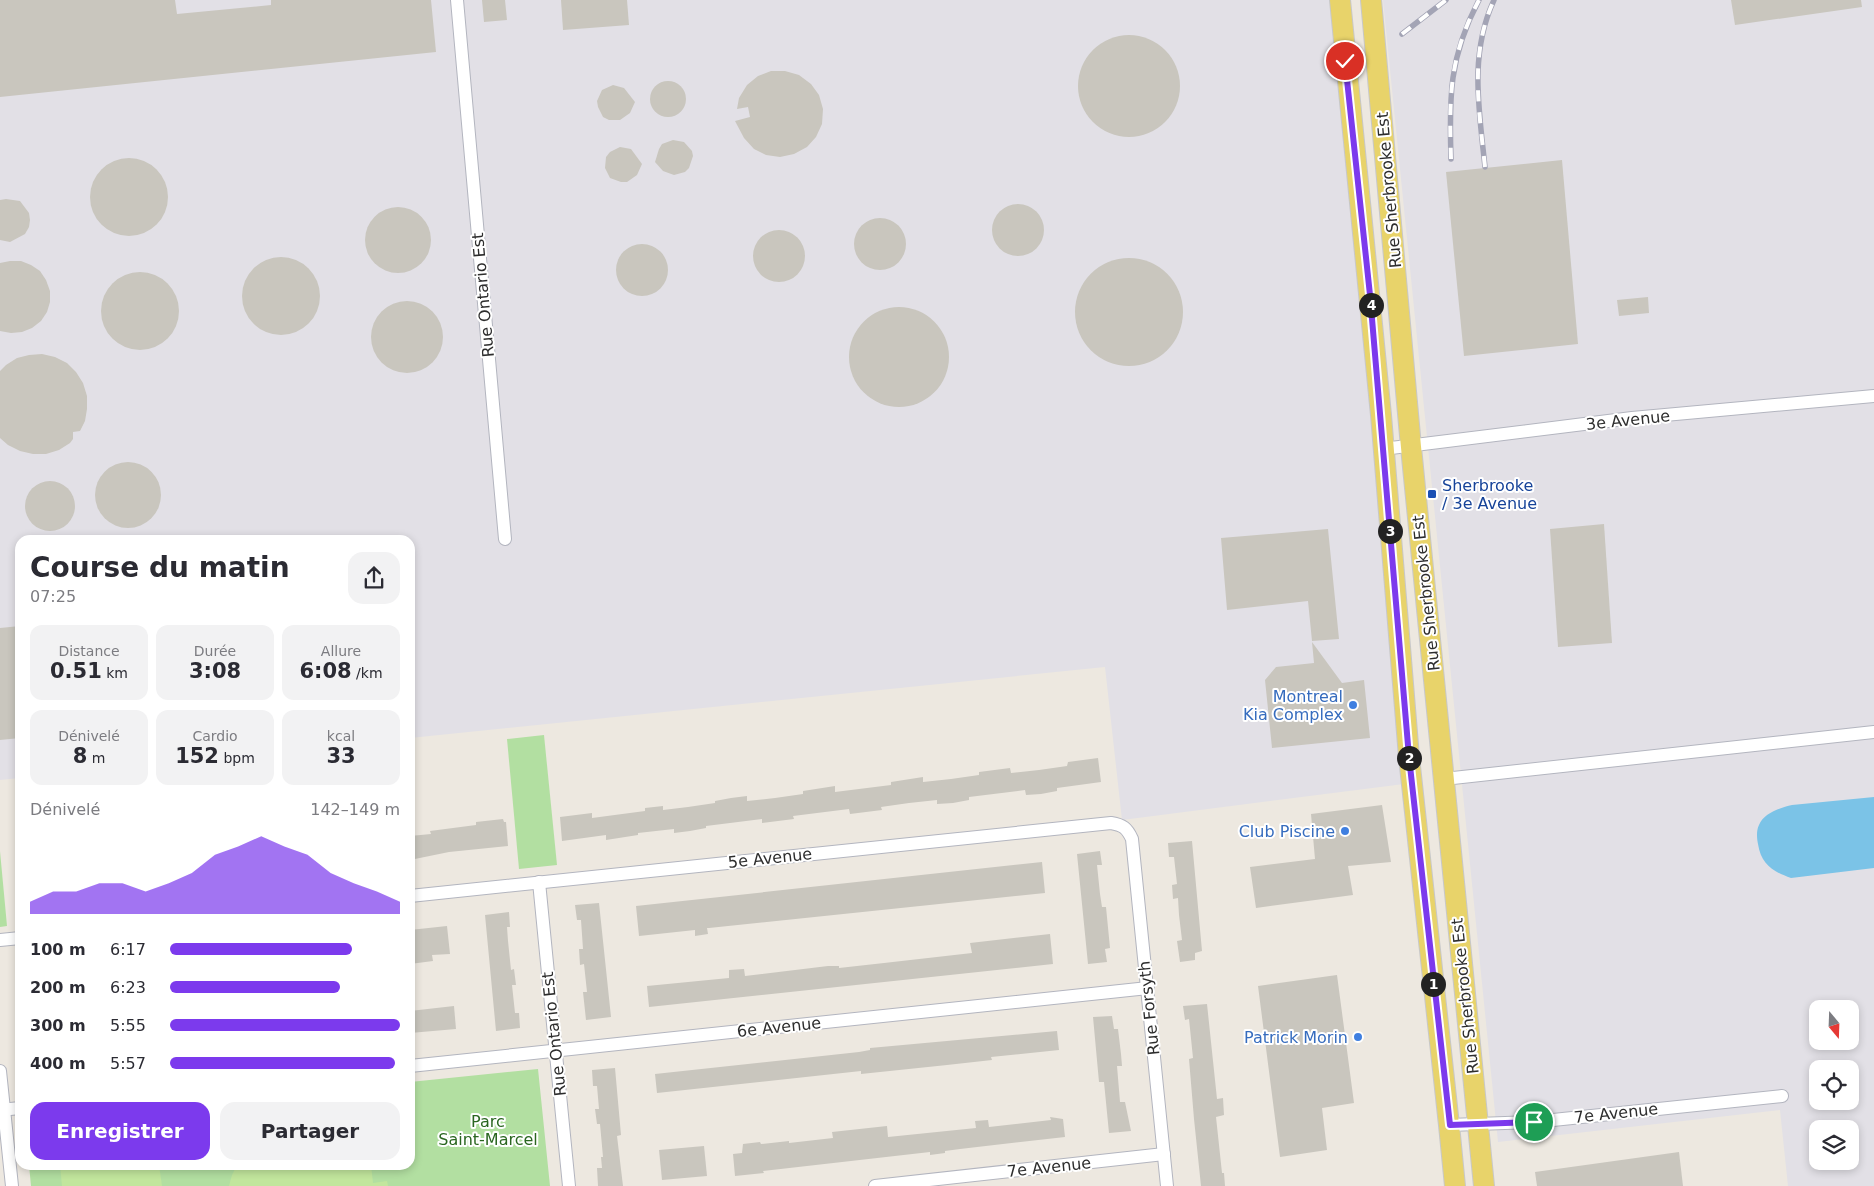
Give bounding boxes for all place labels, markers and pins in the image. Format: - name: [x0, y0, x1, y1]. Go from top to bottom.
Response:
- pin: [1324, 40, 1366, 82]
- pin: 4: [1358, 292, 1384, 318]
- place label: Sherbrooke / 3e Avenue: [1442, 476, 1537, 513]
- marker: Sherbrooke / 3e Avenue: [1426, 488, 1438, 500]
- pin: 3: [1378, 518, 1402, 544]
- place label: Montreal Kia Complex: [1243, 687, 1343, 724]
- marker: Montreal Kia Complex: [1347, 699, 1359, 711]
- pin: 2: [1396, 746, 1422, 770]
- place label: Club Piscine: [1239, 822, 1335, 841]
- marker: Club Piscine: [1339, 825, 1351, 837]
- pin: 1: [1420, 972, 1446, 996]
- place label: Patrick Morin: [1244, 1028, 1348, 1047]
- marker: Patrick Morin: [1352, 1031, 1364, 1043]
- pin: [1513, 1101, 1555, 1143]

